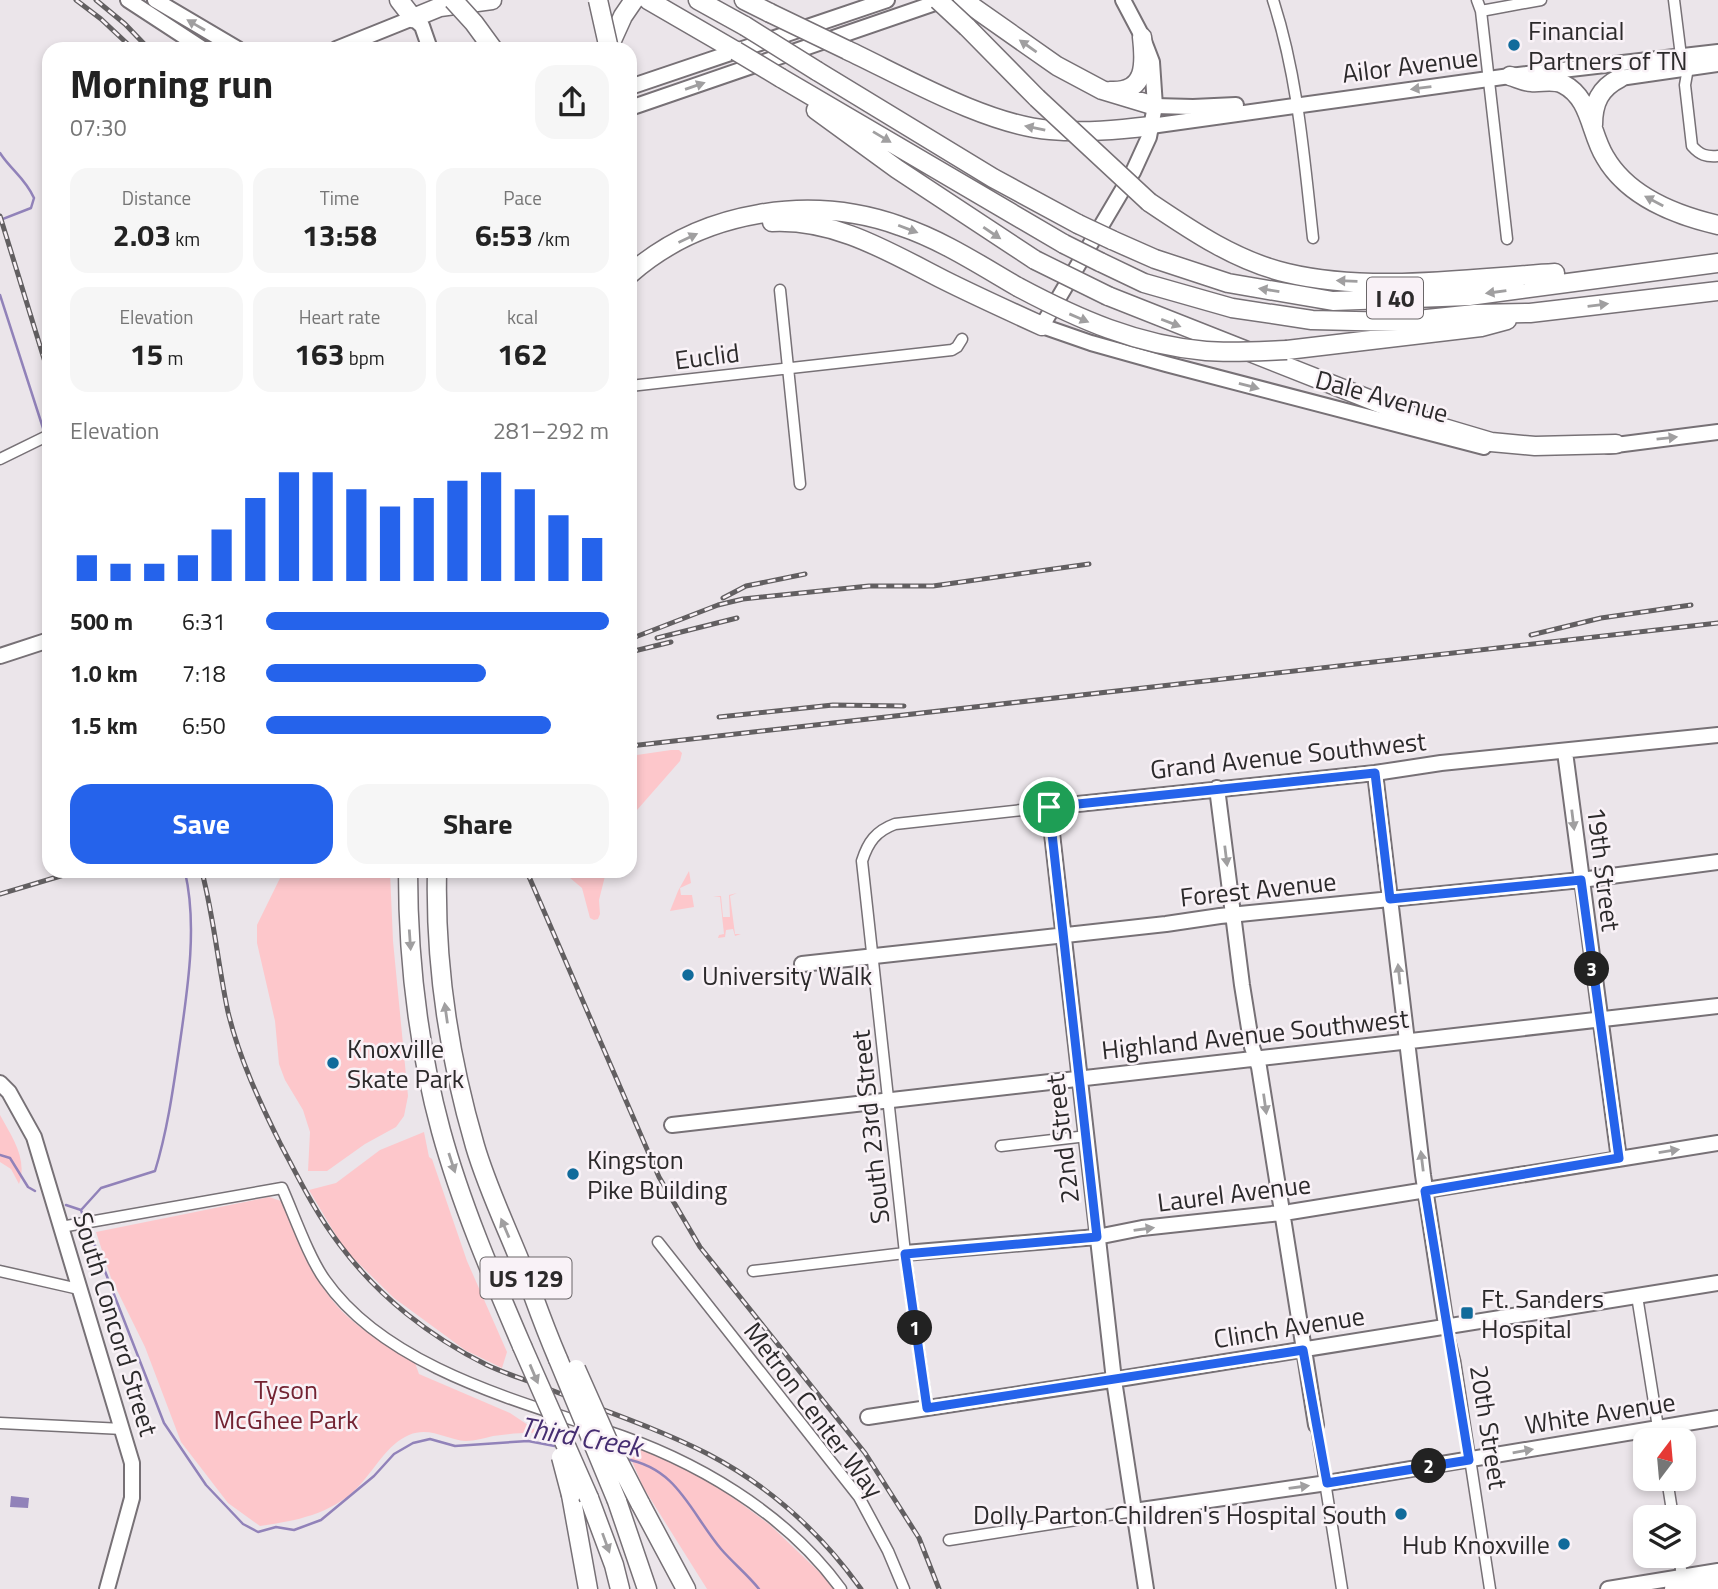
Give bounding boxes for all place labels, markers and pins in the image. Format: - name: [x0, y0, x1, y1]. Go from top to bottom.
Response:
- place label: Financial Partners of TN: [1528, 11, 1688, 80]
- marker: Financial Partners of TN: [1506, 37, 1522, 53]
- pin: [1019, 777, 1079, 837]
- pin: 3: [1574, 951, 1610, 986]
- place label: University Walk: [702, 956, 872, 995]
- marker: University Walk: [680, 967, 696, 983]
- place label: Knoxville Skate Park: [347, 1029, 464, 1098]
- marker: Knoxville Skate Park: [325, 1055, 341, 1071]
- place label: Kingston Pike Building: [587, 1140, 727, 1209]
- marker: Kingston Pike Building: [565, 1166, 581, 1182]
- place label: Ft. Sanders Hospital: [1481, 1279, 1604, 1348]
- marker: Ft. Sanders Hospital: [1459, 1305, 1475, 1321]
- pin: 1: [898, 1310, 932, 1346]
- pin: 2: [1412, 1448, 1446, 1484]
- place label: Dolly Parton Children's Hospital South: [973, 1495, 1387, 1534]
- marker: Dolly Parton Children's Hospital South: [1393, 1506, 1409, 1522]
- place label: Hub Knoxville: [1402, 1525, 1550, 1564]
- marker: Hub Knoxville: [1556, 1536, 1572, 1552]

